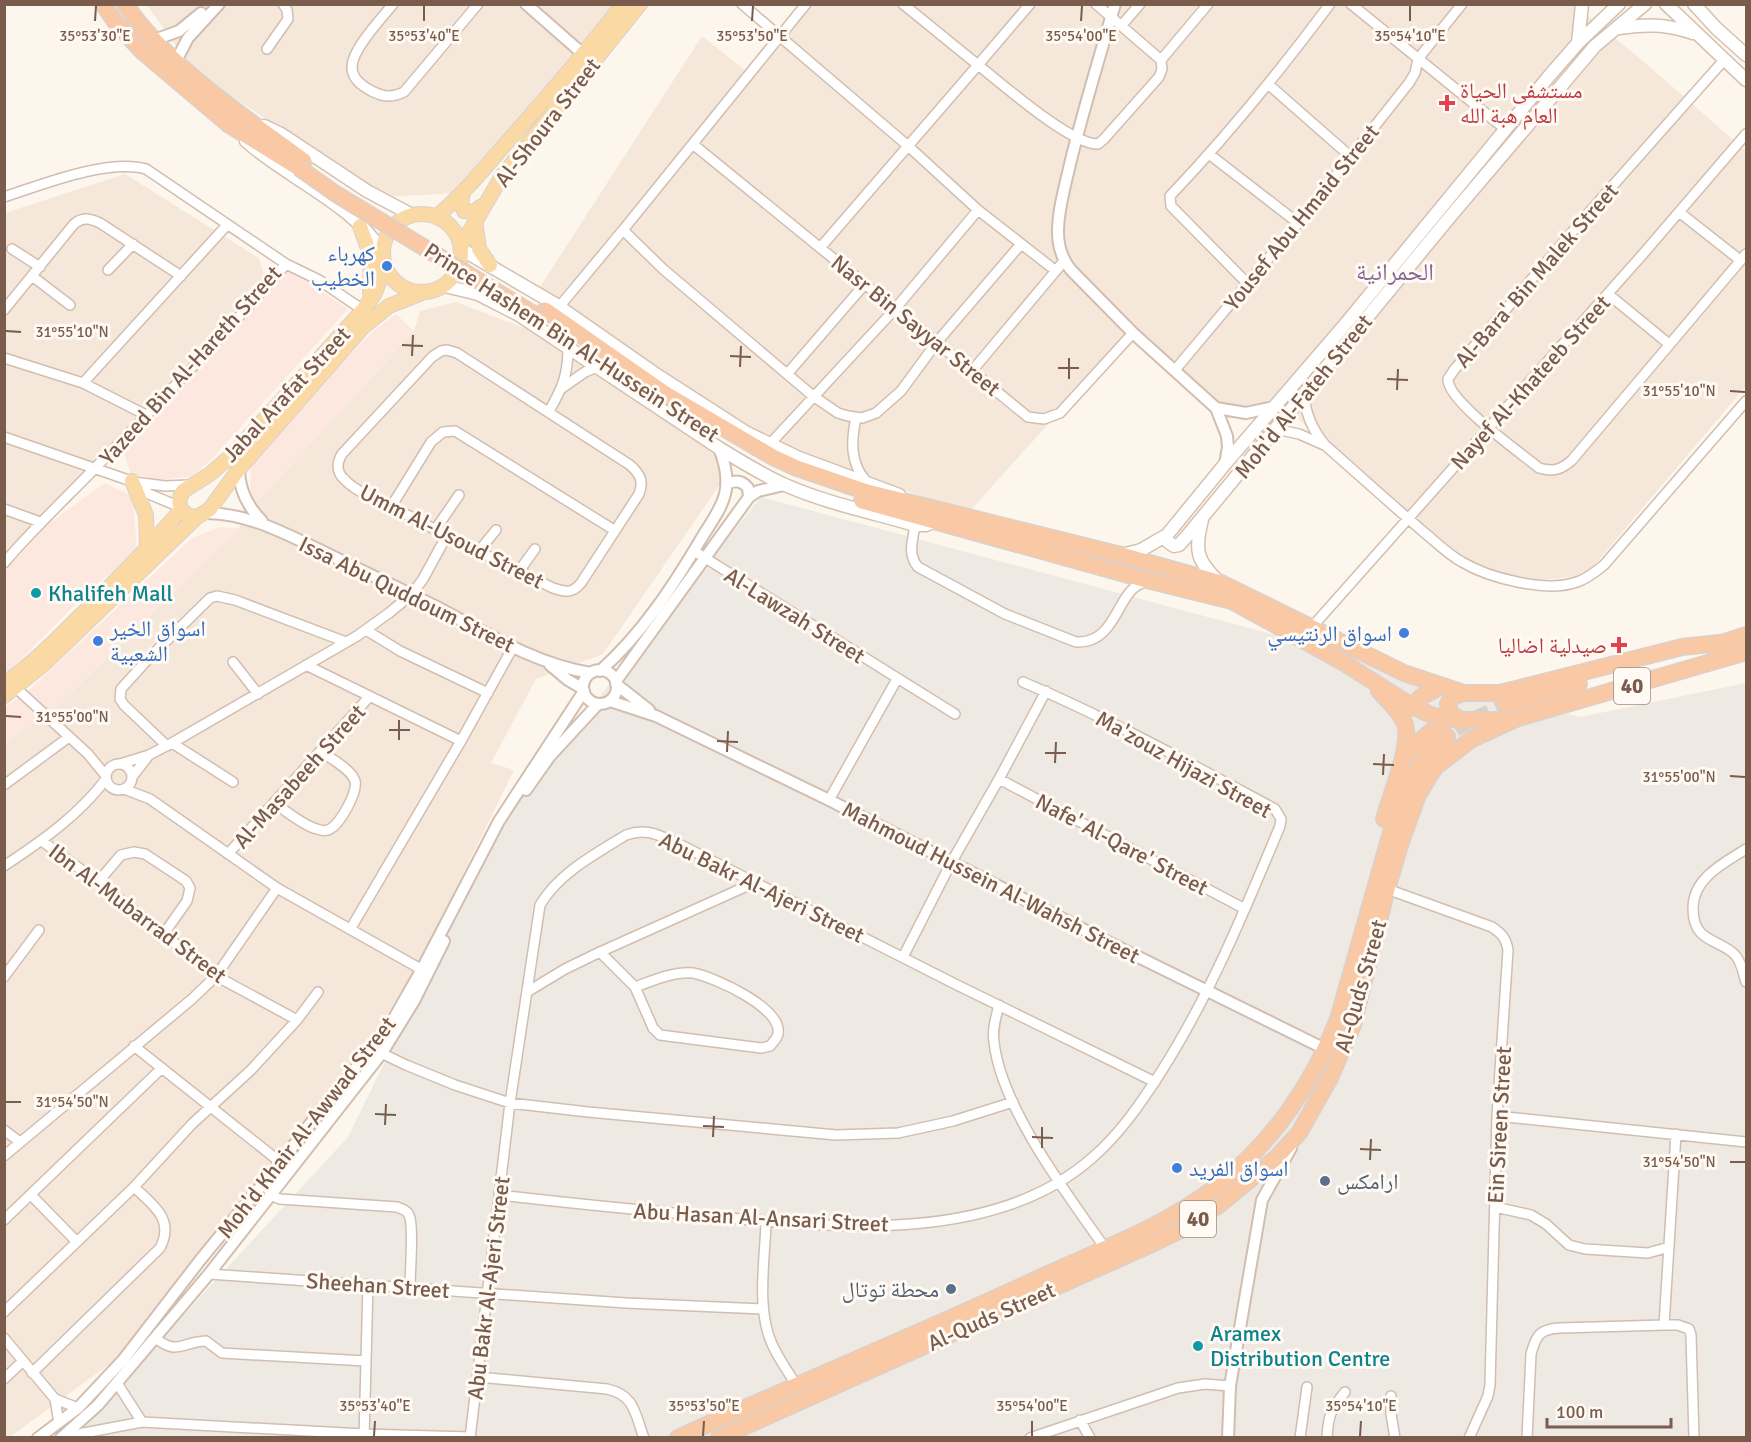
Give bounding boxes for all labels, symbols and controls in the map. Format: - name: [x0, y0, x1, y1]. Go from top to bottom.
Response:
- text: 35°53'30"E: [59, 27, 131, 45]
- text: 35°53'40"E: [388, 27, 460, 45]
- text: 35°53'50"E: [716, 27, 788, 45]
- text: 35°54'00"E: [1045, 27, 1117, 45]
- text: 35°54'10"E: [1374, 27, 1446, 45]
- street label: Al-Shoura Street: [489, 52, 606, 192]
- place label: مستشفى الحياة العام هبة الله: [1460, 77, 1583, 130]
- marker: مستشفى الحياة العام هبة الله: [1438, 94, 1456, 112]
- street label: Yousef Abu Hmaid Street: [1218, 119, 1385, 316]
- street label: Al-Bara' Bin Malek Street: [1449, 177, 1624, 373]
- street label: Prince Hashem Bin Al-Hussein Street: [419, 237, 724, 448]
- place label: كهرباء الخطيب: [311, 240, 375, 292]
- street label: Nasr Bin Sayyar Street: [826, 249, 1006, 402]
- district label: الحمرانية: [1356, 257, 1434, 287]
- marker: كهرباء الخطيب: [380, 259, 394, 273]
- street label: Yazeed Bin Al-Hareth Street: [94, 260, 287, 471]
- street label: Nayef Al-Khateeb Street: [1445, 289, 1616, 475]
- street label: Moh'd Al-Fateh Street: [1229, 308, 1378, 484]
- street label: Jabal Arafat Street: [217, 321, 356, 468]
- text: 31°55'10"N: [35, 323, 109, 341]
- text: 31°55'10"N: [1642, 382, 1716, 400]
- street label: Umm Al-Usoud Street: [355, 478, 549, 595]
- street label: Issa Abu Quddoum Street: [295, 530, 519, 659]
- street label: Al-Lawzah Street: [720, 561, 870, 670]
- place label: Khalifeh Mall: [48, 580, 173, 607]
- marker: Khalifeh Mall: [29, 586, 43, 600]
- place label: اسواق الخير الشعبية: [109, 615, 206, 667]
- place label: اسواق الرنتيسي: [1267, 620, 1392, 651]
- marker: اسواق الرنتيسي: [1397, 626, 1411, 640]
- place label: صيدلية اضاليا: [1498, 632, 1607, 659]
- marker: اسواق الخير الشعبية: [91, 634, 105, 648]
- marker: صيدلية اضاليا: [1612, 638, 1626, 652]
- road number: 40: [1614, 668, 1650, 704]
- street label: Al-Masabeeh Street: [228, 698, 371, 854]
- street label: Ma'zouz Hijazi Street: [1091, 705, 1277, 824]
- text: 31°55'00"N: [35, 708, 109, 726]
- text: 31°55'00"N: [1642, 768, 1716, 786]
- street label: Nafe' Al-Qare' Street: [1031, 788, 1213, 901]
- street label: Mahmoud Hussein Al-Wahsh Street: [837, 795, 1144, 970]
- street label: Abu Bakr Al-Ajeri Street: [655, 826, 869, 949]
- street label: Ibn Al-Mubarrad Street: [43, 838, 232, 989]
- street label: Al-Quds Street: [1329, 916, 1392, 1056]
- street label: Moh'd Khair Al-Awwad Street: [211, 1011, 402, 1244]
- street label: Ein Sireen Street: [1482, 1045, 1517, 1204]
- text: 31°54'50"N: [35, 1093, 109, 1111]
- text: 31°54'50"N: [1642, 1153, 1716, 1171]
- place label: اسواق الفريد: [1189, 1155, 1289, 1182]
- marker: اسواق الفريد: [1170, 1161, 1184, 1175]
- place label: ارامكس: [1337, 1168, 1398, 1195]
- marker: ارامكس: [1318, 1174, 1332, 1188]
- street label: Abu Bakr Al-Ajeri Street: [461, 1175, 516, 1401]
- street label: Abu Hasan Al-Ansari Street: [633, 1197, 890, 1238]
- road number: 40: [1180, 1201, 1216, 1237]
- street label: Sheehan Street: [305, 1267, 451, 1304]
- place label: محطة توتال: [842, 1276, 939, 1303]
- street label: Al-Quds Street: [923, 1276, 1060, 1357]
- marker: محطة توتال: [944, 1282, 958, 1296]
- place label: Aramex Distribution Centre: [1210, 1320, 1390, 1372]
- marker: Aramex Distribution Centre: [1191, 1339, 1205, 1353]
- scale bar: [1547, 1391, 1672, 1429]
- text: 35°53'40"E: [339, 1397, 411, 1415]
- text: 35°53'50"E: [668, 1397, 740, 1415]
- text: 35°54'00"E: [996, 1397, 1068, 1415]
- text: 35°54'10"E: [1325, 1397, 1397, 1415]
- text: 100 m: [1556, 1401, 1603, 1423]

